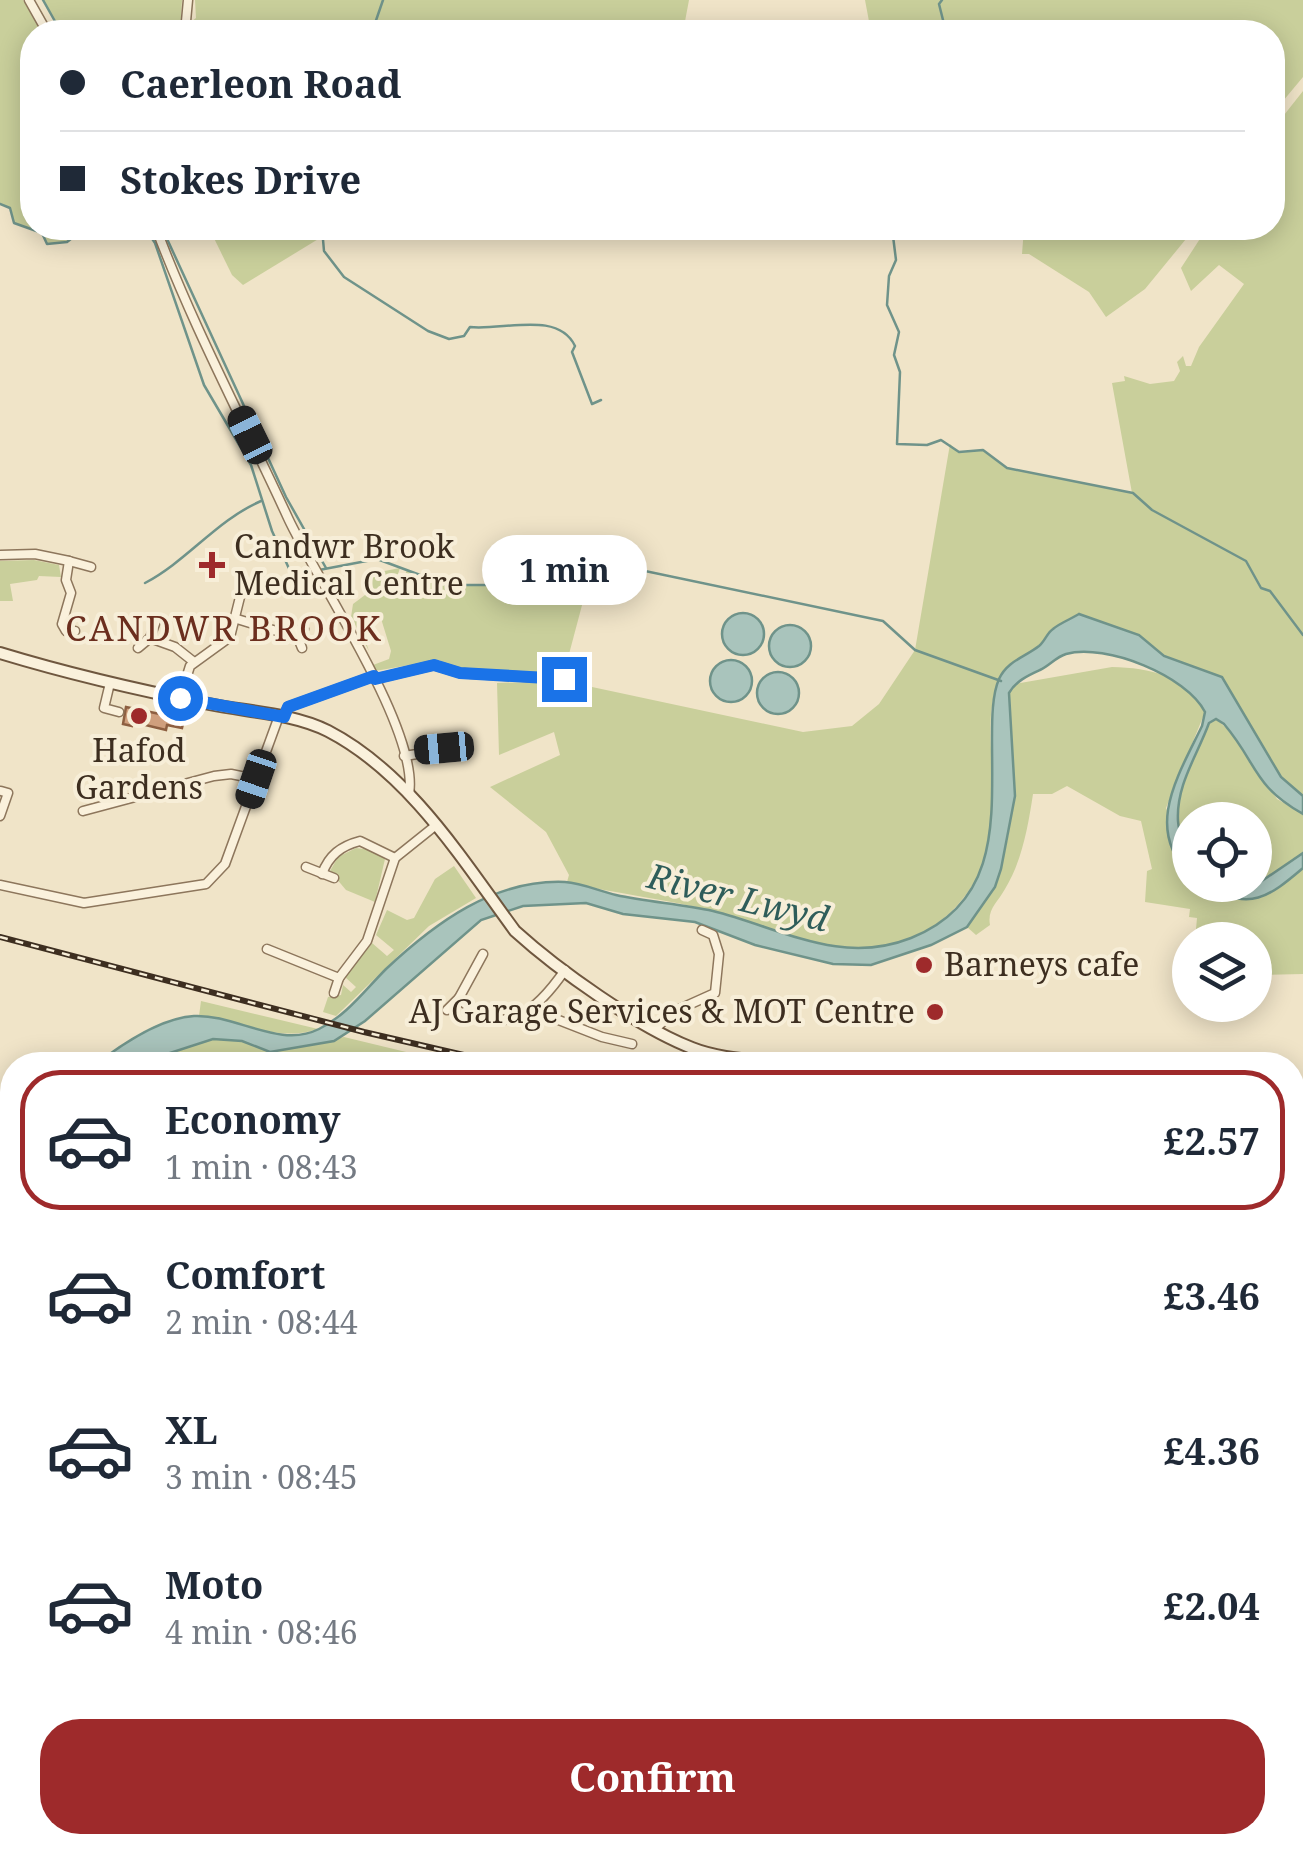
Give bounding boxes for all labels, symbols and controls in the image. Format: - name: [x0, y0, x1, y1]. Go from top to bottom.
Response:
- text: Caerleon Road: [120, 57, 401, 109]
- text: Stokes Drive: [120, 153, 361, 205]
- car: [223, 401, 277, 469]
- place label: Candwr Brook Medical Centre: [234, 524, 464, 604]
- callout: 1 min: [482, 534, 646, 604]
- text: 1 min: [519, 548, 610, 591]
- marker: Candwr Brook Medical Centre: [199, 552, 225, 578]
- district label: CANDWR BROOK: [65, 604, 383, 651]
- route end: [542, 657, 587, 702]
- route start: [158, 676, 203, 721]
- marker: Hafod Gardens: [128, 705, 150, 727]
- place label: Hafod Gardens: [75, 728, 203, 808]
- car: [413, 730, 475, 766]
- car: [232, 746, 280, 812]
- map controls: [1172, 802, 1272, 1022]
- button: locate: [1172, 802, 1272, 902]
- water label: River Lwyd: [642, 851, 834, 942]
- button: layers: [1172, 922, 1272, 1022]
- place label: Barneys cafe: [944, 942, 1139, 985]
- marker: Barneys cafe: [913, 954, 935, 976]
- place label: AJ Garage Services & MOT Centre: [409, 989, 915, 1032]
- marker: AJ Garage Services & MOT Centre: [924, 1001, 946, 1023]
- text: Economy: [165, 1093, 341, 1145]
- icon: car: [45, 1095, 135, 1185]
- text: £2.57: [1163, 1114, 1260, 1166]
- text: 1 min · 08:43: [165, 1145, 358, 1188]
- text: Comfort: [165, 1248, 325, 1300]
- icon: car: [45, 1250, 135, 1340]
- text: £3.46: [1163, 1269, 1260, 1321]
- text: 2 min · 08:44: [165, 1300, 358, 1343]
- text: XL: [165, 1403, 218, 1455]
- icon: car: [45, 1405, 135, 1495]
- text: £4.36: [1163, 1424, 1260, 1476]
- text: 3 min · 08:45: [165, 1455, 358, 1498]
- text: Moto: [165, 1558, 263, 1610]
- icon: car: [45, 1560, 135, 1650]
- text: £2.04: [1163, 1579, 1260, 1631]
- text: 4 min · 08:46: [165, 1610, 358, 1653]
- button: Confirm: [40, 1719, 1265, 1834]

